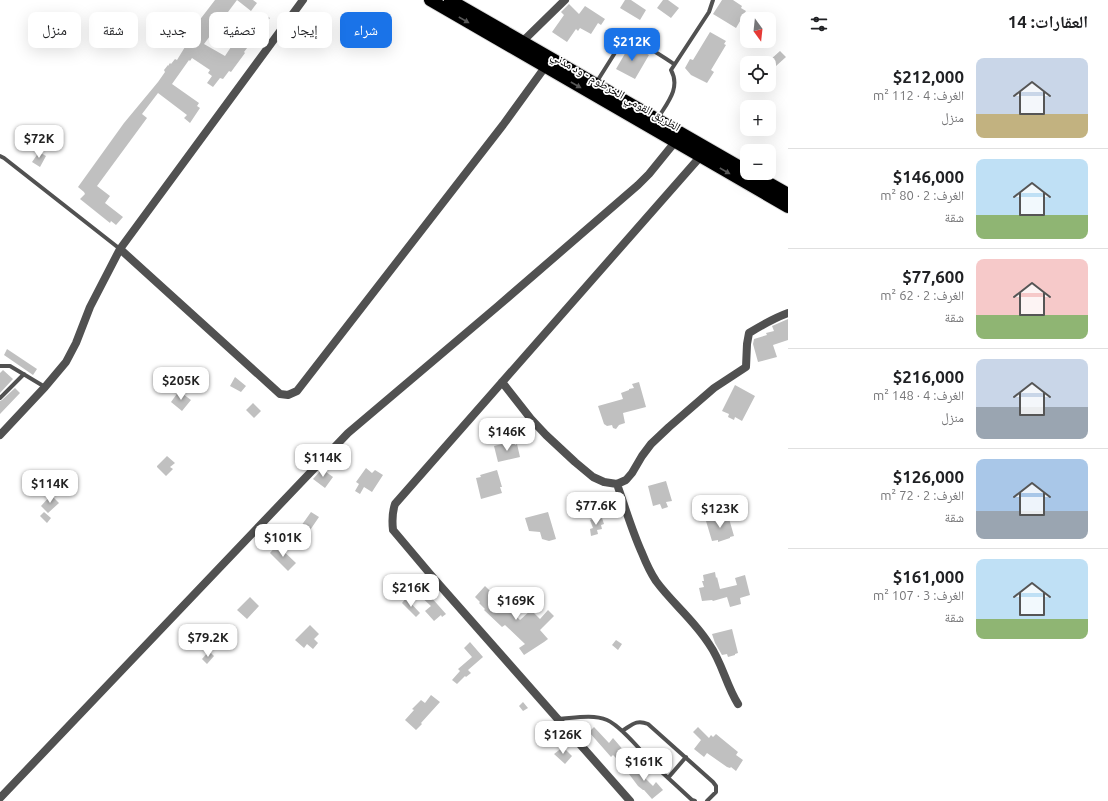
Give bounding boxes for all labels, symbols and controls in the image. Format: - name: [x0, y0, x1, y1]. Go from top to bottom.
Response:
- chip: منزل: [28, 12, 81, 48]
- chip: شقة: [89, 12, 138, 48]
- chip: جديد: [146, 12, 201, 48]
- chip: تصفية: [209, 12, 269, 48]
- chip: إيجار: [277, 12, 332, 48]
- chip: شراء: [340, 12, 392, 48]
- north arrow: [740, 12, 776, 48]
- map controls: [740, 12, 776, 180]
- text: العقارات: 14: [1008, 12, 1088, 31]
- icon: filters: [808, 13, 830, 35]
- one-way arrow: [458, 16, 470, 23]
- pin: $212K: [604, 28, 660, 62]
- text: $212K: [613, 34, 651, 48]
- street label: الطريق القومي الخرطوم - ود مدني: [547, 49, 683, 137]
- button: locate: [740, 56, 776, 92]
- text: $212,000: [893, 67, 964, 86]
- icon: home: [1008, 74, 1056, 122]
- one-way arrow: [570, 81, 582, 88]
- text: الغرف: 4 · 112 m²: [873, 88, 964, 102]
- button: +: [740, 100, 776, 136]
- text: منزل: [941, 110, 964, 124]
- pin: $72K: [15, 125, 63, 159]
- text: $72K: [24, 131, 54, 145]
- button: −: [740, 144, 776, 180]
- one-way arrow: [719, 167, 731, 174]
- text: $146,000: [893, 167, 964, 186]
- icon: home: [1008, 175, 1056, 223]
- text: الغرف: 2 · 80 m²: [880, 188, 964, 202]
- text: شقة: [945, 210, 964, 224]
- text: $77,600: [902, 267, 964, 286]
- icon: home: [1008, 275, 1056, 323]
- text: الغرف: 2 · 62 m²: [880, 288, 964, 302]
- text: شقة: [945, 310, 964, 324]
- pin: $205K: [153, 367, 209, 401]
- text: $216,000: [893, 367, 964, 386]
- text: $205K: [162, 373, 200, 387]
- icon: home: [1008, 375, 1056, 423]
- text: الغرف: 4 · 148 m²: [873, 388, 964, 402]
- text: منزل: [941, 410, 964, 424]
- pin: $146K: [479, 418, 535, 452]
- text: $146K: [488, 424, 526, 438]
- pin: $114K: [295, 444, 351, 478]
- text: $114K: [304, 450, 342, 464]
- text: $126,000: [893, 467, 964, 486]
- pin: $114K: [22, 470, 78, 504]
- icon: home: [1008, 475, 1056, 523]
- text: $114K: [31, 476, 69, 490]
- text: الغرف: 2 · 72 m²: [880, 488, 964, 502]
- pin: $77.6K: [563, 492, 629, 526]
- pin: $123K: [692, 495, 748, 529]
- text: $77.6K: [575, 498, 617, 512]
- text: $123K: [701, 501, 739, 515]
- text: شقة: [945, 510, 964, 524]
- pin: $101K: [255, 524, 311, 558]
- text: $101K: [264, 530, 302, 544]
- text: $161,000: [893, 567, 964, 586]
- pin: $216K: [383, 574, 439, 608]
- icon: home: [1008, 575, 1056, 623]
- text: $216K: [392, 580, 430, 594]
- pin: $169K: [488, 587, 544, 621]
- text: الغرف: 3 · 107 m²: [873, 588, 964, 602]
- text: $169K: [497, 593, 535, 607]
- text: شقة: [945, 610, 964, 624]
- pin: $79.2K: [175, 624, 241, 658]
- text: $79.2K: [187, 630, 229, 644]
- pin: $126K: [535, 721, 591, 755]
- text: $126K: [544, 727, 582, 741]
- pin: $161K: [616, 748, 672, 782]
- text: $161K: [625, 754, 663, 768]

